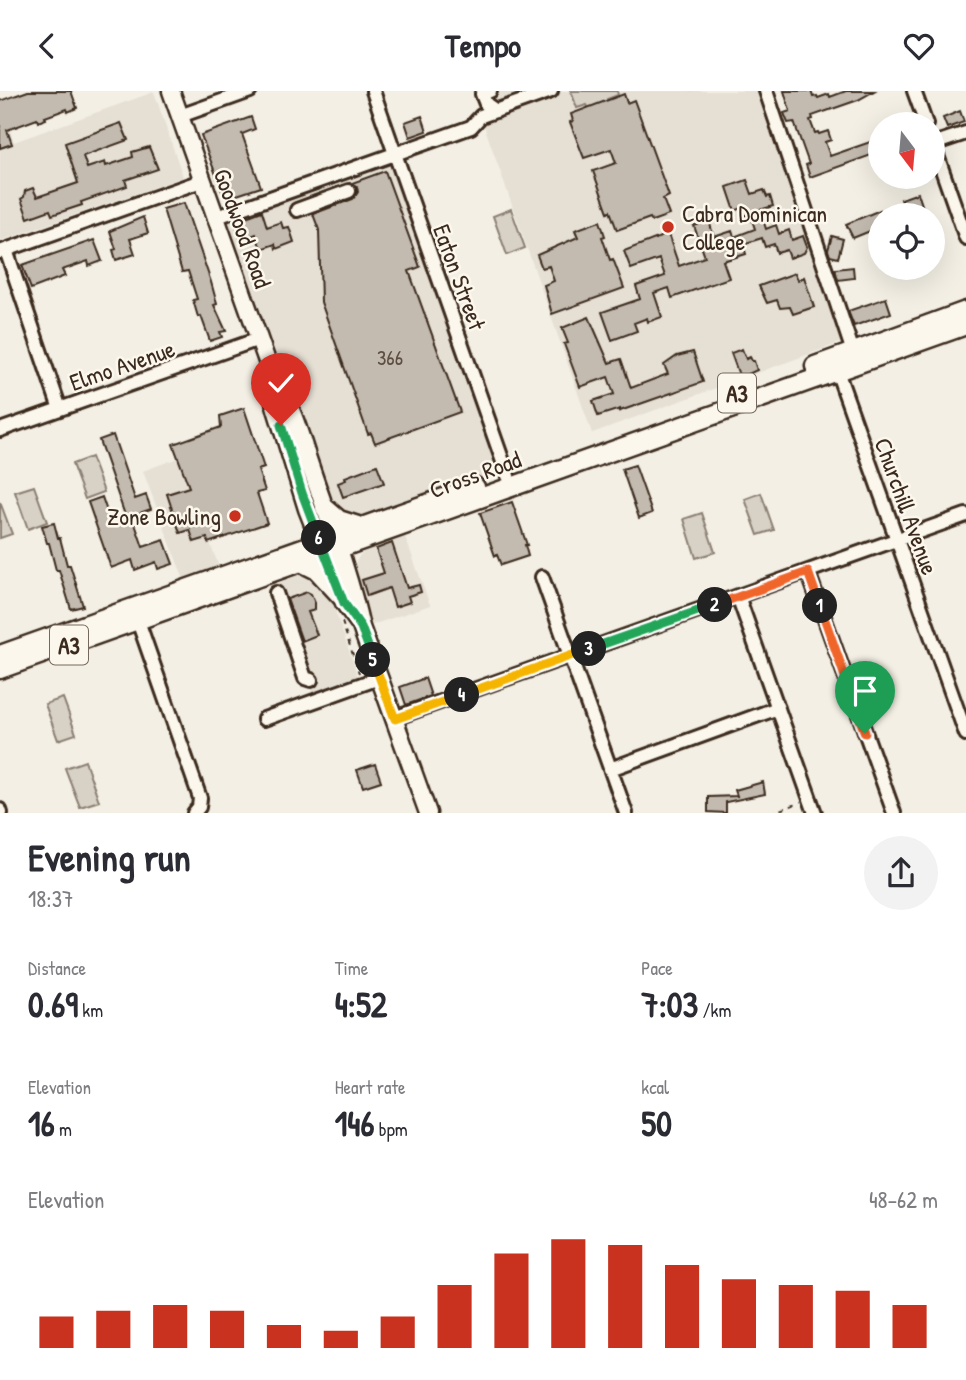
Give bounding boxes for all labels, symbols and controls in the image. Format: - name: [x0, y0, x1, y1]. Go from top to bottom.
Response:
- text: Tempo: [445, 24, 521, 67]
- icon: back: [28, 27, 66, 65]
- icon: heart: [900, 27, 938, 65]
- north arrow: [868, 112, 945, 189]
- map controls: [868, 112, 945, 280]
- street label: Goodwood Road: [207, 164, 279, 292]
- place label: Cabra Dominican College: [682, 197, 827, 257]
- button: locate: [868, 203, 945, 280]
- marker: Cabra Dominican College: [660, 219, 676, 235]
- street label: Eaton Street: [426, 220, 494, 335]
- street label: Elmo Avenue: [65, 332, 179, 398]
- house number: 366: [377, 343, 403, 372]
- pin: [251, 353, 311, 425]
- icon: check: [262, 364, 300, 402]
- road number: A3: [718, 373, 756, 413]
- street label: Churchill Avenue: [867, 433, 947, 579]
- street label: Cross Road: [425, 443, 525, 505]
- place label: Zone Bowling: [107, 500, 221, 532]
- marker: Zone Bowling: [227, 508, 243, 524]
- pin: 6: [302, 521, 336, 555]
- text: 6: [315, 524, 322, 550]
- pin: 2: [698, 587, 732, 623]
- pin: 1: [802, 589, 838, 623]
- text: 2: [710, 591, 719, 617]
- text: 1: [816, 592, 823, 618]
- road number: A3: [50, 625, 88, 665]
- pin: 3: [572, 631, 606, 667]
- text: 3: [584, 635, 593, 661]
- pin: 5: [356, 643, 390, 677]
- text: 5: [368, 646, 377, 672]
- pin: [835, 661, 895, 733]
- icon: arrive: [846, 672, 884, 710]
- pin: 4: [444, 677, 480, 713]
- text: 4: [458, 681, 465, 707]
- text: Evening run: [28, 831, 191, 883]
- button: share: [864, 836, 938, 910]
- text: 18:37: [28, 883, 73, 914]
- text: Distance: [28, 955, 86, 981]
- text: Time: [335, 955, 368, 981]
- text: Pace: [641, 955, 673, 981]
- text: 0.69: [28, 981, 78, 1028]
- text: 4:52: [335, 981, 387, 1028]
- text: 7:03: [641, 981, 698, 1028]
- text: km: [78, 997, 103, 1023]
- text: /km: [698, 997, 731, 1023]
- text: Elevation: [28, 1074, 91, 1100]
- text: Heart rate: [335, 1074, 406, 1100]
- text: kcal: [641, 1074, 669, 1100]
- text: 16: [28, 1100, 55, 1147]
- text: 146: [335, 1100, 374, 1147]
- text: 50: [641, 1100, 672, 1147]
- text: m: [55, 1116, 72, 1142]
- text: bpm: [374, 1116, 408, 1142]
- text: Elevation: [28, 1184, 104, 1215]
- text: 48–62 m: [869, 1184, 938, 1215]

